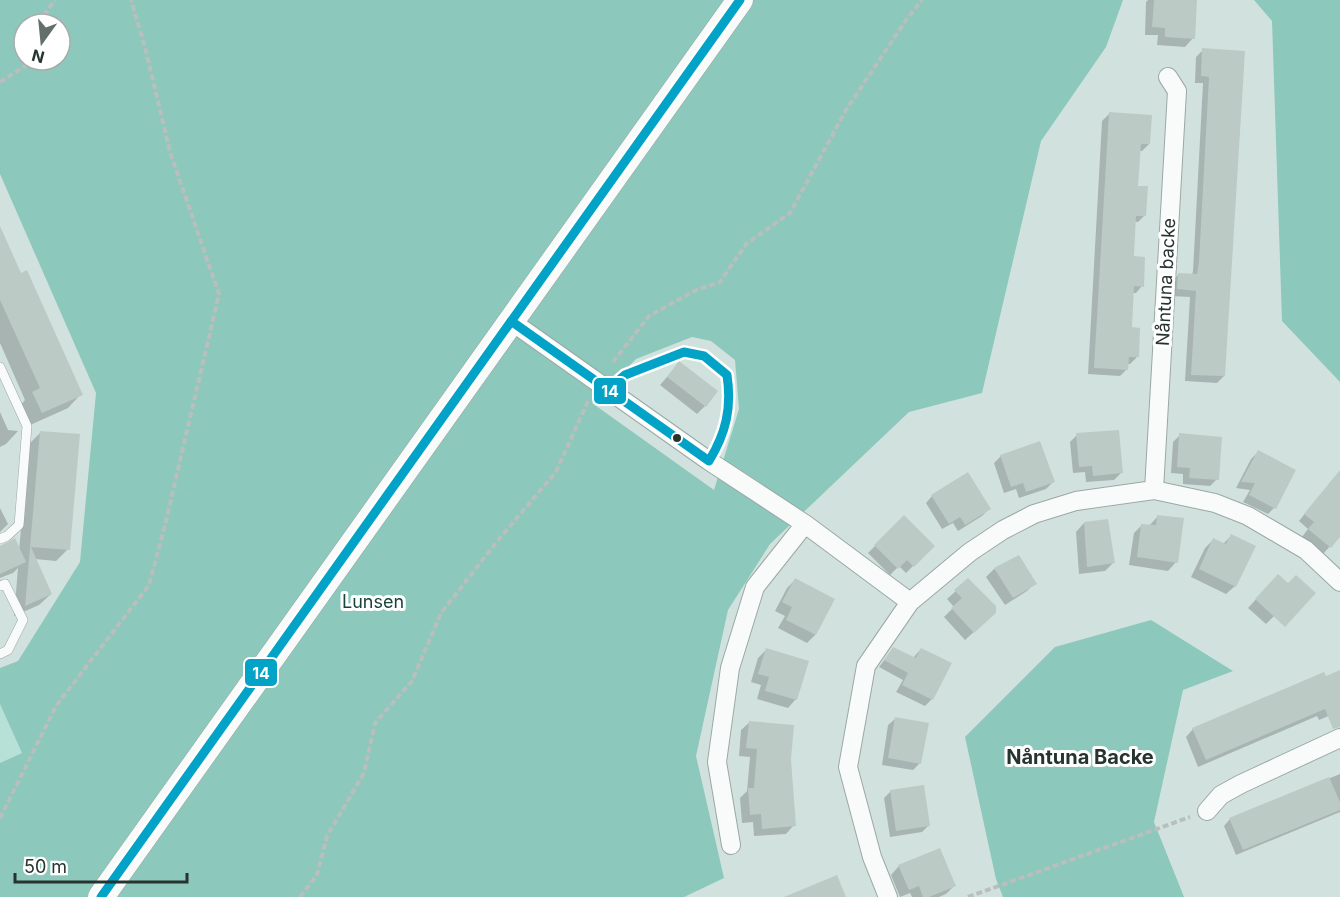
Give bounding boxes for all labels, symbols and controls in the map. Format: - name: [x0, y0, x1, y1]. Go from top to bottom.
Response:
- north arrow: [12, 12, 72, 72]
- text: N: [30, 45, 47, 68]
- street label: Nåntuna backe: [1152, 217, 1179, 347]
- line badge: 14: [593, 377, 627, 405]
- text: 14: [601, 381, 619, 401]
- unlabelled marker: [671, 432, 683, 444]
- park label: Lunsen: [342, 591, 404, 612]
- line badge: 14: [244, 658, 278, 687]
- text: 14: [252, 663, 270, 683]
- district label: Nåntuna Backe: [1006, 745, 1154, 769]
- scale bar: [15, 846, 188, 884]
- text: 50 m: [24, 856, 67, 877]

